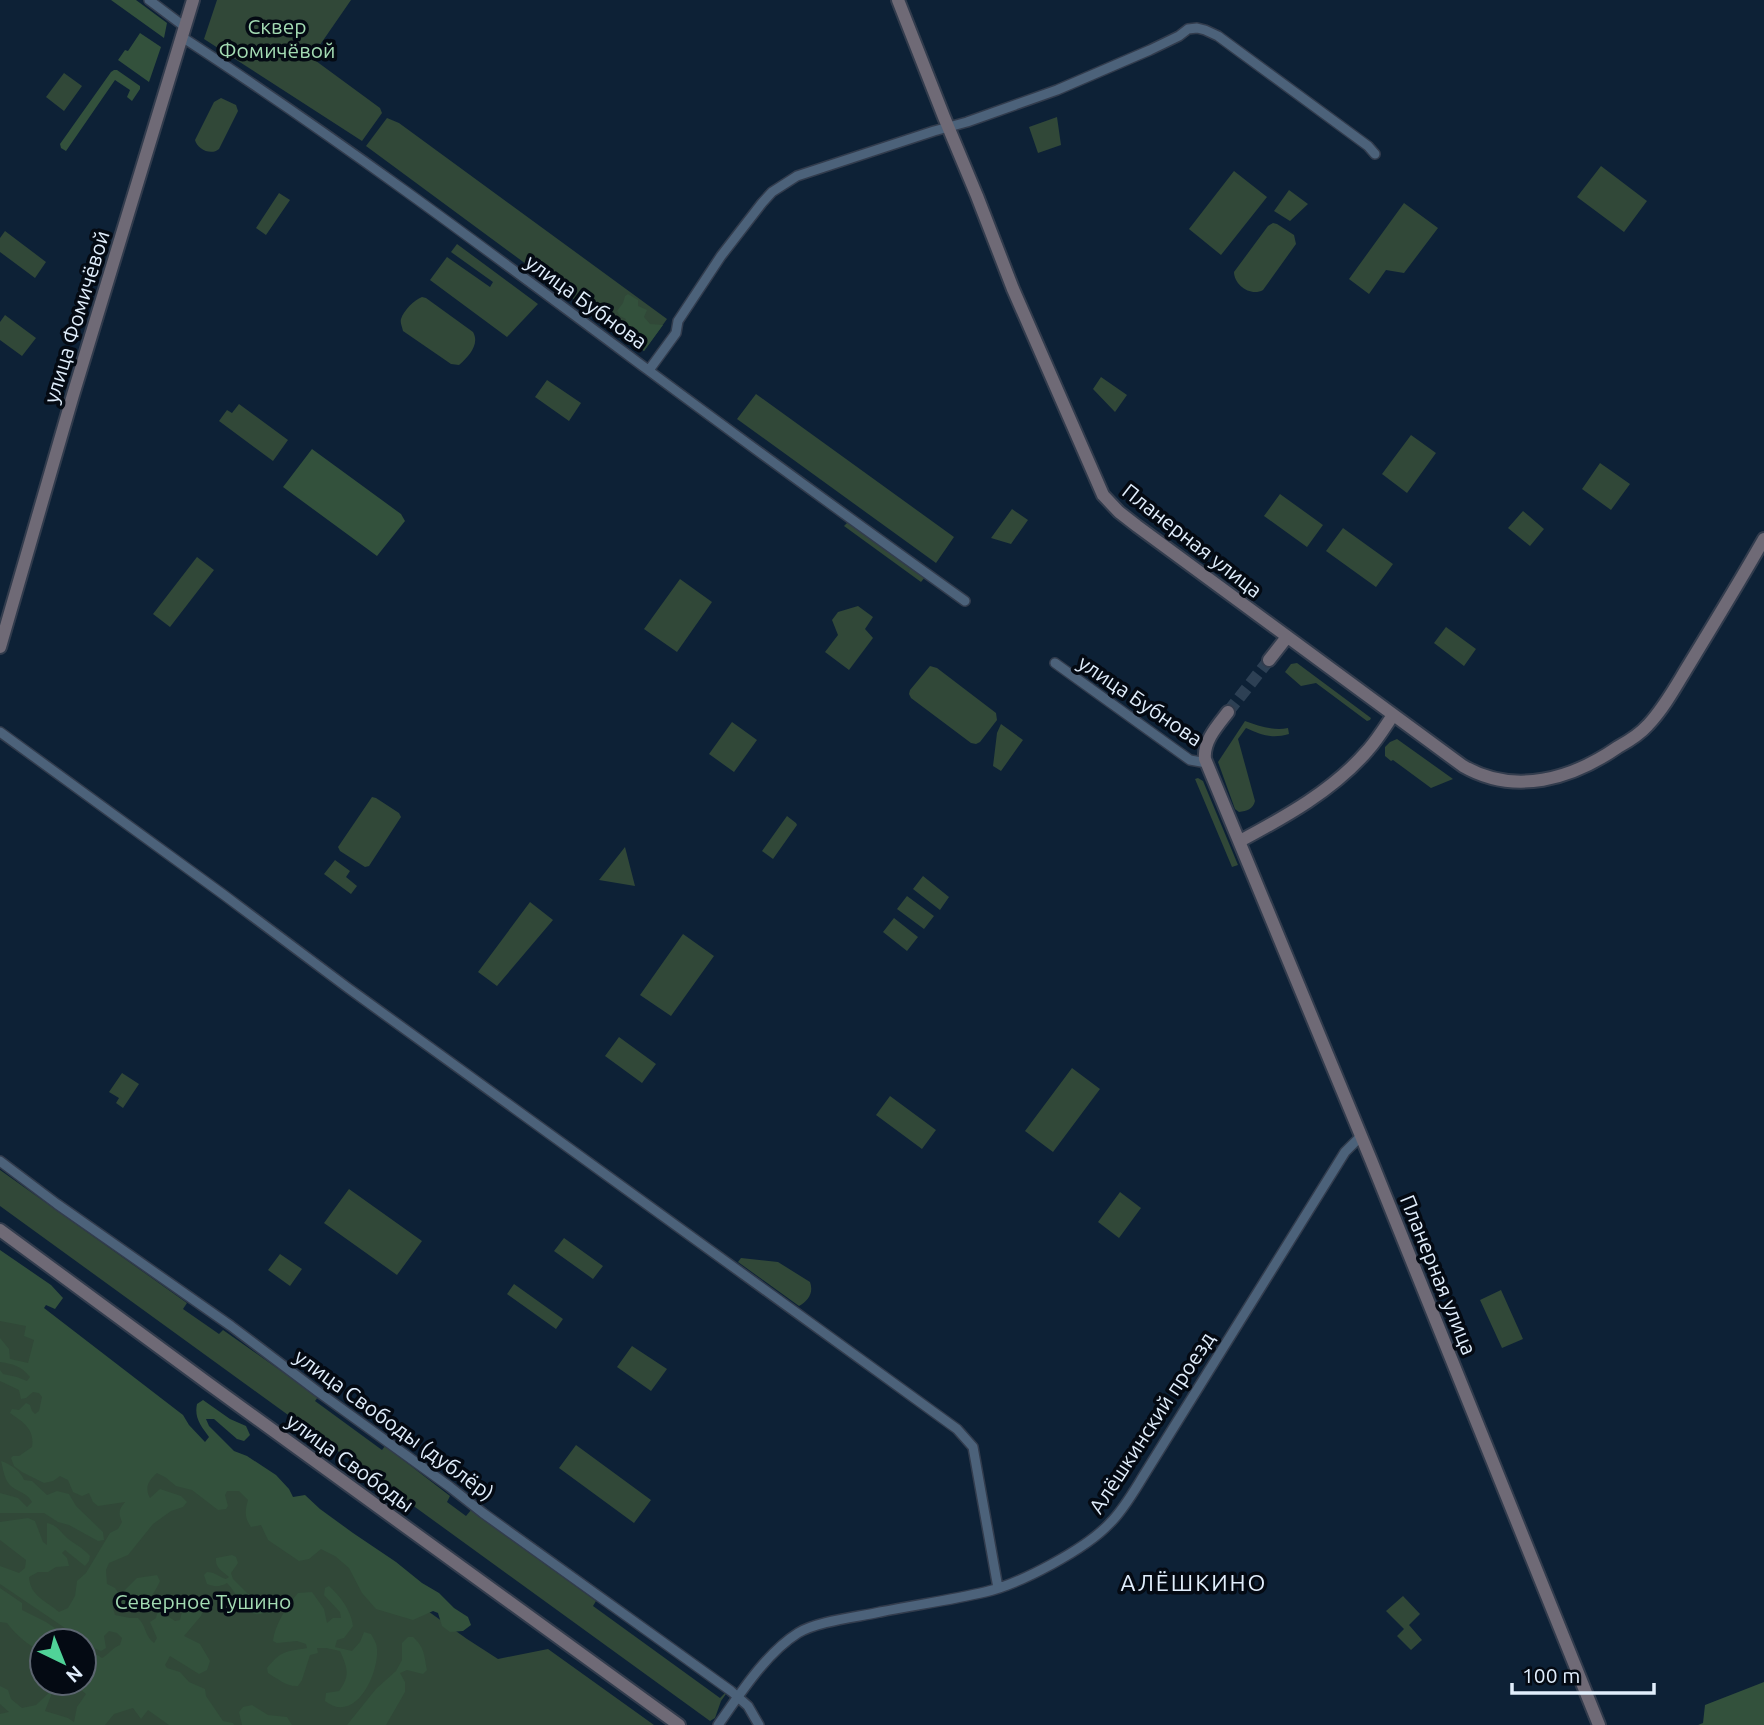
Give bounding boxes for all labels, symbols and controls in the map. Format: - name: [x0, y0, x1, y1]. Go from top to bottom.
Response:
- park label: Сквер Фомичёвой: [219, 14, 335, 62]
- street label: улица Фомичёвой: [38, 227, 114, 406]
- street label: улица Бубнова: [521, 249, 652, 353]
- street label: Планерная улица: [1118, 478, 1267, 602]
- street label: улица Бубнова: [1074, 650, 1207, 751]
- street label: Планерная улица: [1396, 1191, 1482, 1358]
- street label: Алёшкинский проезд: [1084, 1327, 1219, 1518]
- street label: улица Свободы (дублёр): [289, 1344, 499, 1506]
- street label: улица Свободы: [281, 1408, 419, 1518]
- district label: АЛЁШКИНО: [1121, 1570, 1267, 1595]
- park label: Северное Тушино: [115, 1589, 291, 1613]
- north arrow: [28, 1627, 98, 1697]
- scale bar: [1512, 1652, 1654, 1696]
- text: N: [62, 1662, 87, 1687]
- text: 100 m: [1522, 1663, 1580, 1687]

